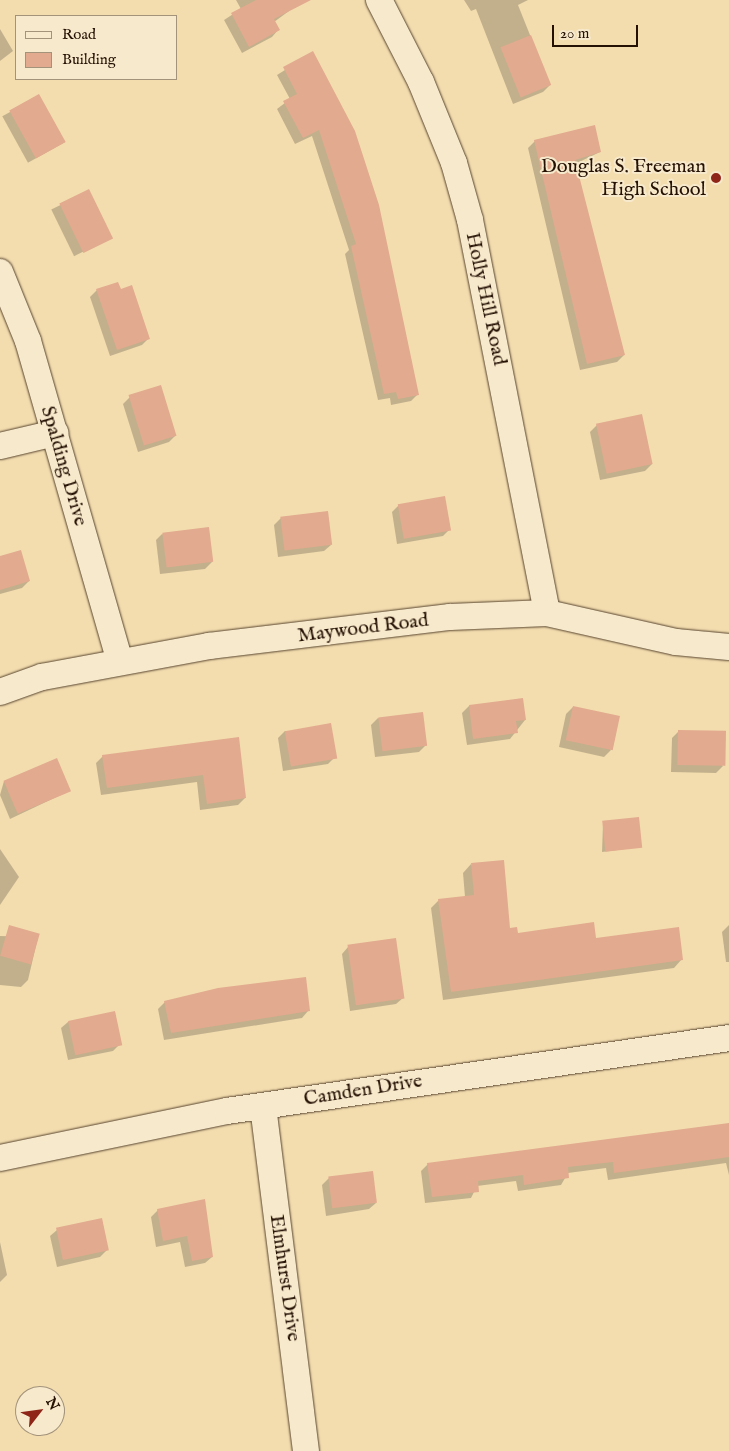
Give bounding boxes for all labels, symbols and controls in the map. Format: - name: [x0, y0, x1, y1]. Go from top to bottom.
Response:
- legend: [15, 15, 178, 80]
- scale bar: [554, 15, 640, 47]
- text: 20 m: [560, 24, 589, 43]
- text: Road: [62, 25, 96, 44]
- text: Building: [62, 50, 116, 69]
- place label: Douglas S. Freeman High School: [541, 155, 706, 202]
- marker: Douglas S. Freeman High School: [710, 172, 722, 184]
- street label: Holly Hill Road: [460, 230, 512, 368]
- street label: Spalding Drive: [35, 403, 93, 529]
- street label: Maywood Road: [296, 608, 430, 648]
- street label: Camden Drive: [302, 1069, 424, 1111]
- street label: Elmhurst Drive: [264, 1213, 306, 1343]
- north arrow: [15, 1386, 65, 1436]
- text: N: [41, 1394, 63, 1414]

